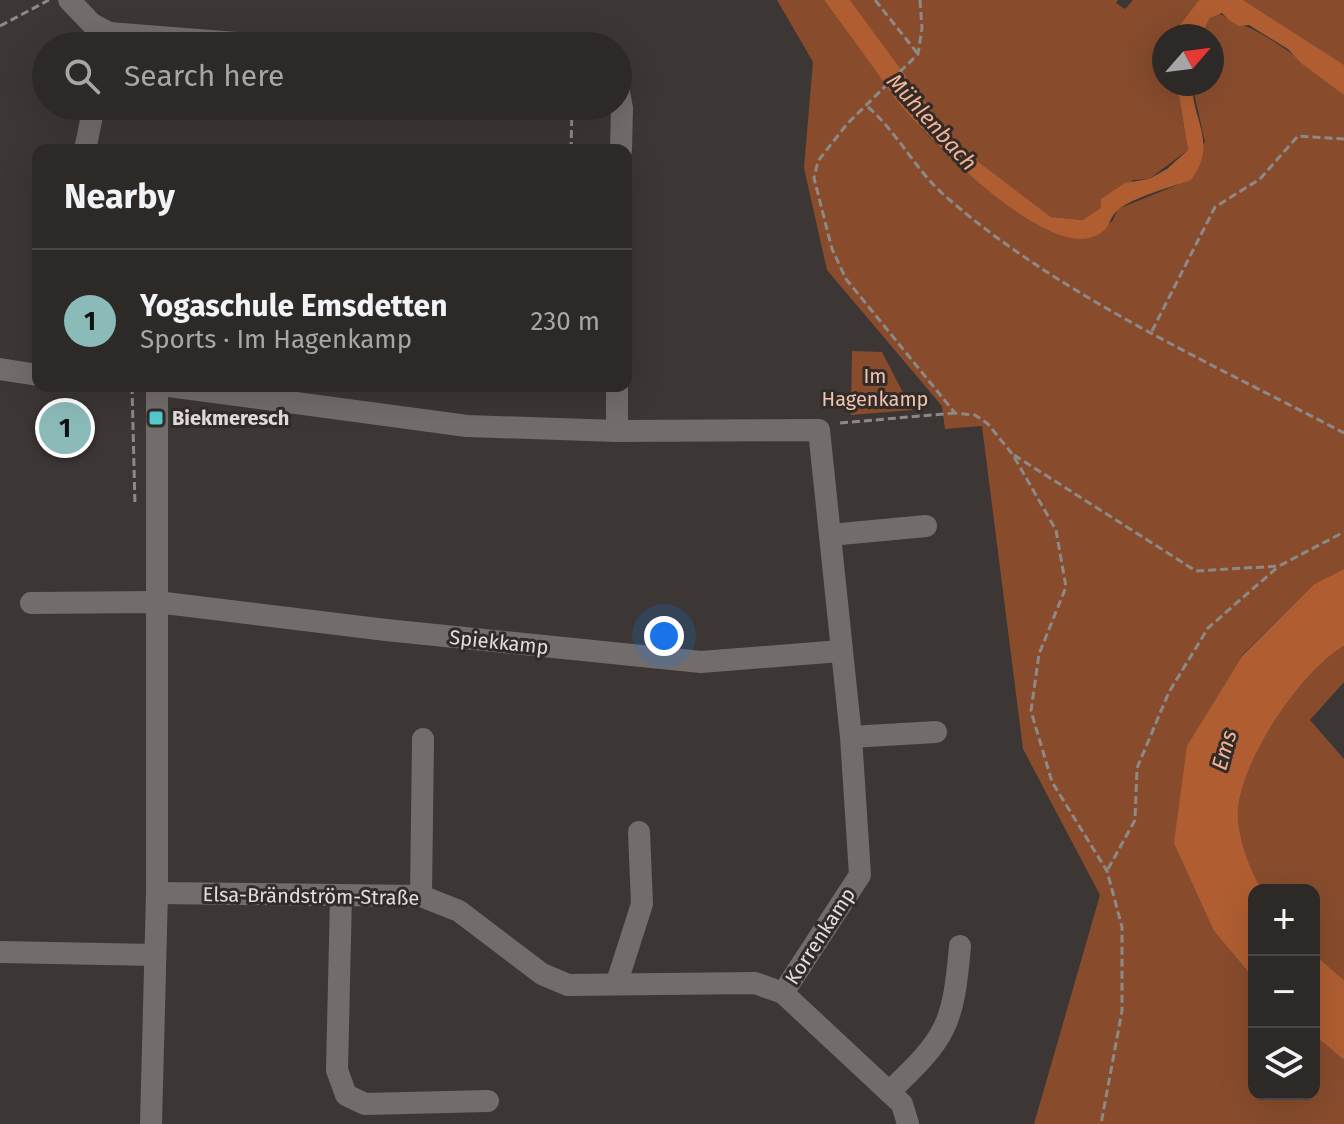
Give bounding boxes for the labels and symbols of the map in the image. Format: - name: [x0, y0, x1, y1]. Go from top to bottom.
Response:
- north arrow: [1152, 24, 1224, 96]
- water label: Mühlenbach: [881, 68, 983, 176]
- park label: Im Hagenkamp: [822, 364, 928, 411]
- pin: 1: [39, 398, 91, 458]
- place label: Biekmeresch: [172, 406, 289, 430]
- marker: Biekmeresch: [147, 409, 165, 427]
- your location: [644, 616, 684, 656]
- street label: Spiekkamp: [448, 625, 550, 659]
- water label: Ems: [1205, 727, 1243, 773]
- street label: Elsa-Brändström-Straße: [203, 882, 419, 910]
- street label: Korrenkamp: [780, 883, 860, 989]

